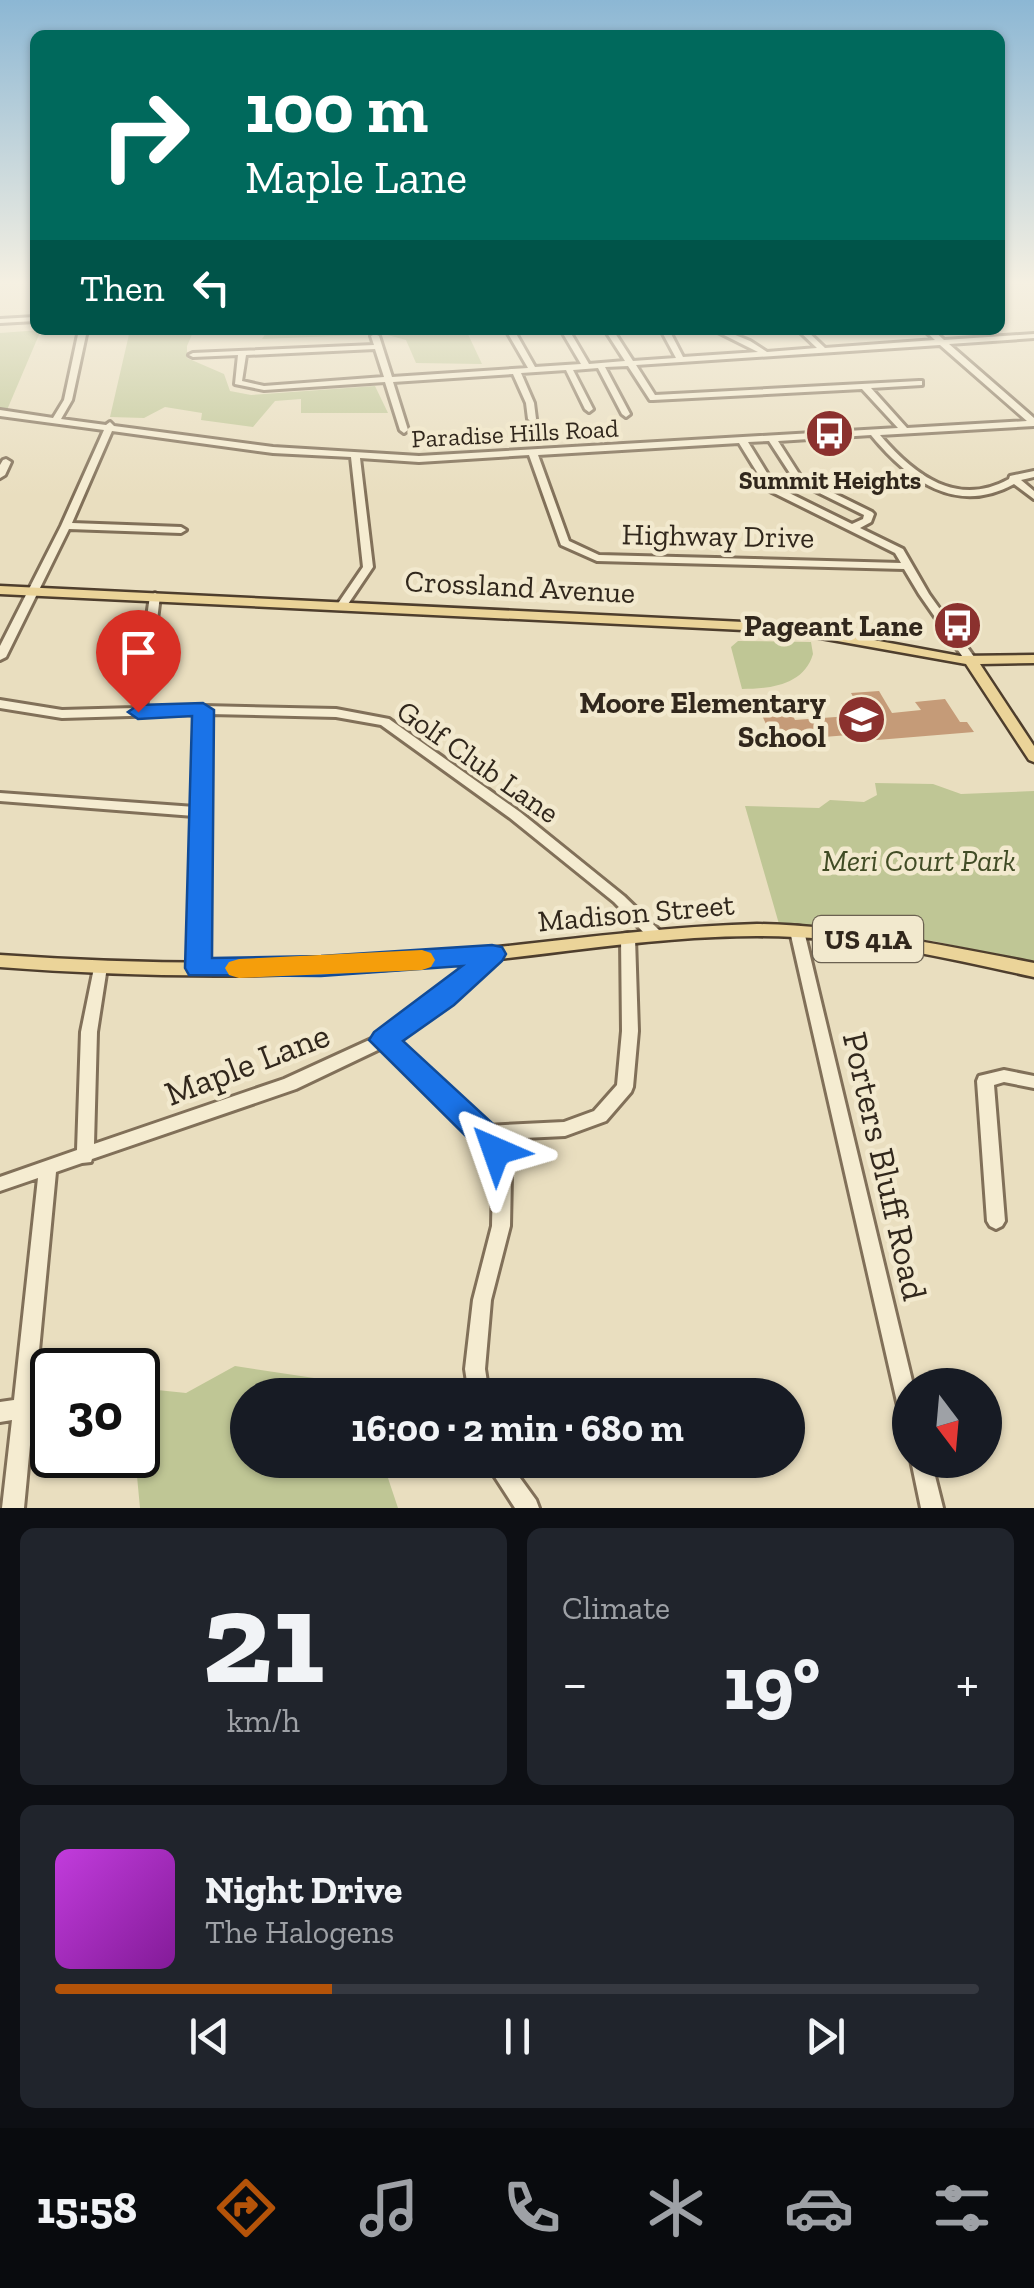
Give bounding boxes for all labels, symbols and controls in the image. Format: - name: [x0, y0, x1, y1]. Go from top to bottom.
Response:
- text: 100 m: [245, 66, 428, 150]
- icon: right: [80, 70, 210, 200]
- text: Maple Lane: [245, 151, 467, 205]
- icon: left: [184, 260, 239, 315]
- text: Then: [80, 265, 164, 311]
- bus stop icon: Summit Heights: [804, 408, 856, 460]
- street label: Paradise Hills Road: [411, 413, 620, 453]
- place label: Summit Heights: [739, 465, 921, 495]
- street label: Highway Drive: [621, 516, 815, 556]
- street label: Crossland Avenue: [404, 563, 636, 611]
- bus stop icon: Pageant Lane: [932, 600, 984, 652]
- place label: Pageant Lane: [744, 608, 923, 644]
- pin: [96, 610, 181, 713]
- icon: arrive: [111, 625, 166, 680]
- place label: Moore Elementary School: [579, 685, 826, 755]
- street label: Golf Club Lane: [390, 693, 566, 831]
- school or university icon: Moore Elementary School: [835, 694, 887, 746]
- park label: Meri Court Park: [822, 843, 1016, 879]
- street label: Madison Street: [536, 886, 736, 940]
- road number: US 41A: [813, 916, 923, 962]
- street label: Maple Lane: [159, 1013, 335, 1115]
- street label: Porters Bluff Road: [834, 1028, 936, 1304]
- position arrow: [444, 1099, 548, 1203]
- speed limit sign: 30: [30, 1348, 160, 1478]
- north arrow: [892, 1368, 1002, 1478]
- map controls: [892, 1368, 1002, 1478]
- text: 16:00 · 2 min · 680 m: [351, 1405, 684, 1451]
- text: 21: [202, 1559, 325, 1715]
- text: Climate: [562, 1589, 670, 1627]
- text: 19°: [723, 1638, 820, 1728]
- text: −: [562, 1650, 588, 1716]
- text: +: [956, 1650, 979, 1716]
- text: km/h: [227, 1702, 300, 1740]
- text: Night Drive: [205, 1867, 402, 1913]
- text: The Halogens: [205, 1913, 394, 1951]
- icon: previous: [182, 2009, 237, 2064]
- icon: pause: [490, 2009, 545, 2064]
- icon: next: [798, 2009, 853, 2064]
- icon: directions: [211, 2173, 281, 2243]
- icon: music: [354, 2173, 424, 2243]
- icon: phone: [497, 2173, 567, 2243]
- icon: climate: [641, 2173, 711, 2243]
- icon: car: [784, 2173, 854, 2243]
- icon: filters: [927, 2173, 997, 2243]
- text: 15:58: [37, 2181, 137, 2235]

